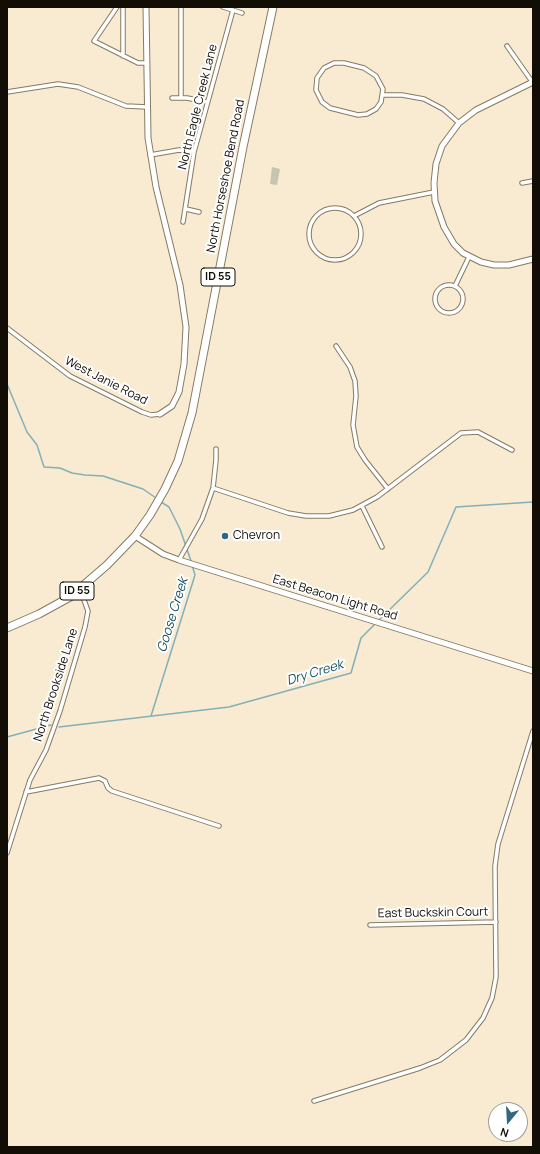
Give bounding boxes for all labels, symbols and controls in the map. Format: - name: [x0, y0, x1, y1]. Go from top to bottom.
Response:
- street label: North Eagle Creek Lane: [175, 43, 221, 171]
- street label: North Horseshoe Bend Road: [204, 98, 248, 254]
- road number: ID 55: [201, 268, 235, 286]
- street label: West Janie Road: [62, 354, 150, 408]
- place label: Chevron: [233, 529, 280, 543]
- marker: Chevron: [220, 531, 230, 541]
- street label: East Beacon Light Road: [271, 572, 399, 624]
- water label: Goose Creek: [154, 576, 192, 654]
- road number: ID 55: [60, 582, 94, 600]
- street label: North Brookside Lane: [31, 627, 81, 743]
- water label: Dry Creek: [285, 657, 345, 689]
- street label: East Buckskin Court: [378, 905, 488, 921]
- north arrow: [488, 1102, 528, 1142]
- text: N: [498, 1125, 511, 1141]

